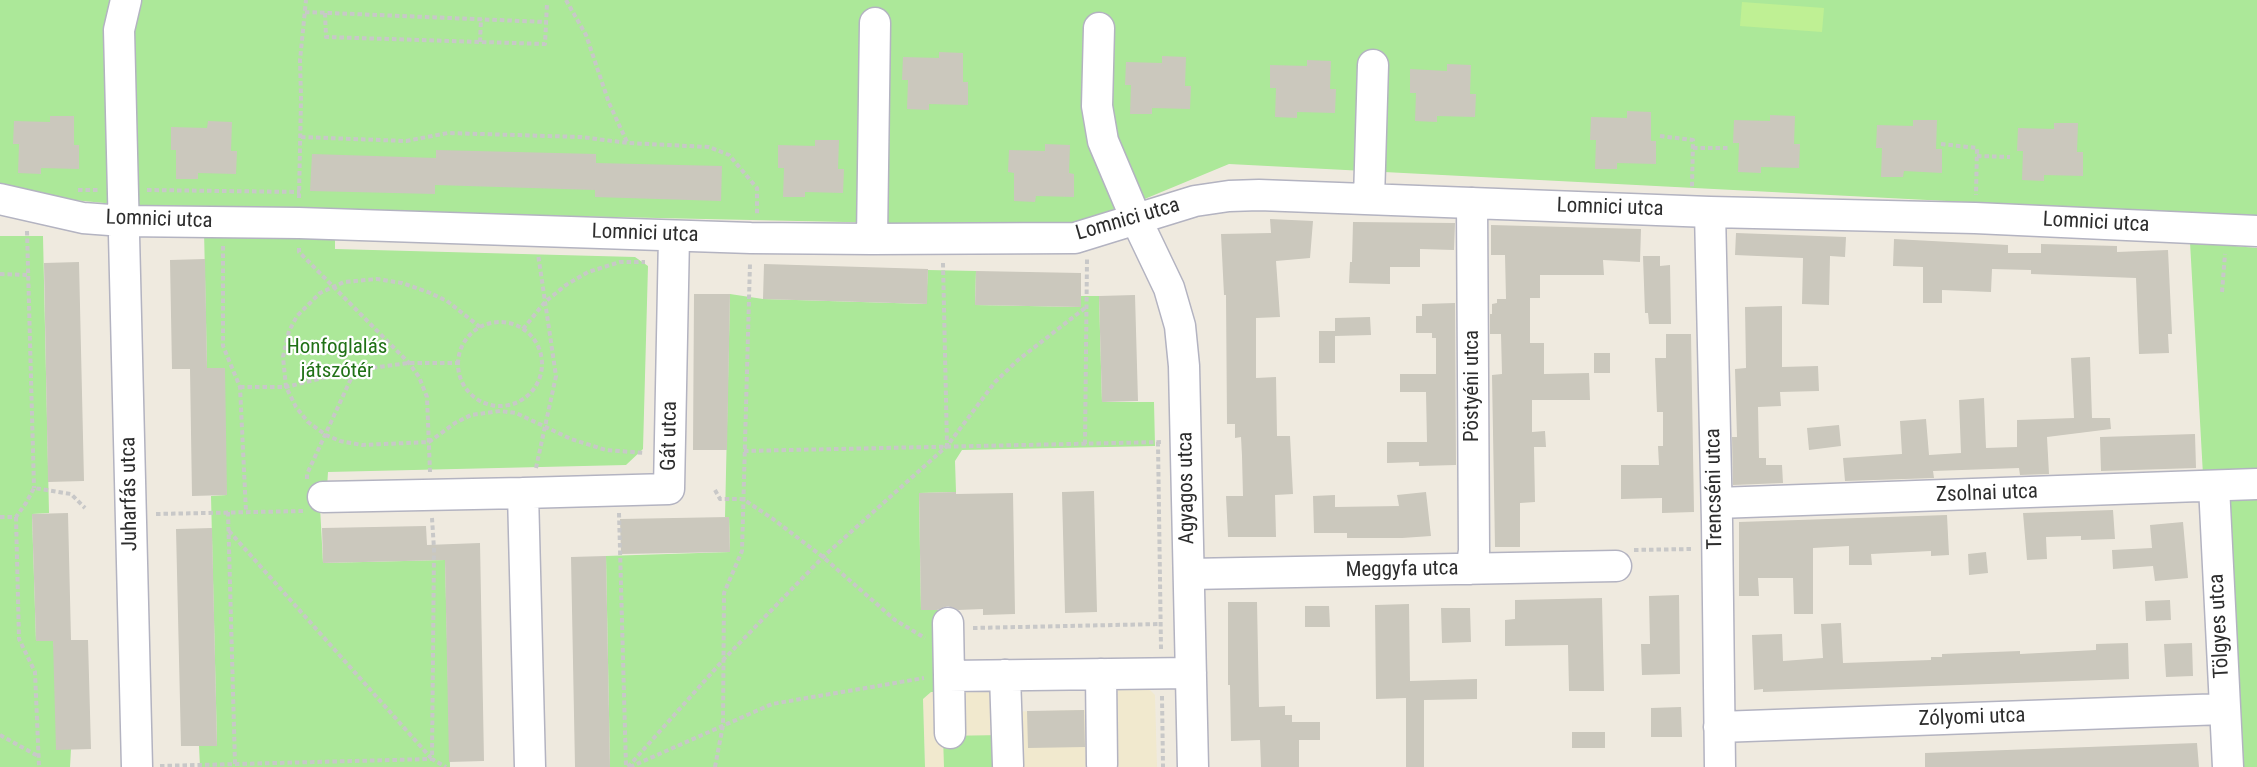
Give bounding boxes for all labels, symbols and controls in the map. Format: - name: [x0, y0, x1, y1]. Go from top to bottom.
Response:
- street label: Lomnici utca: [1073, 193, 1183, 247]
- street label: Lomnici utca: [1556, 194, 1664, 222]
- street label: Lomnici utca: [105, 206, 213, 234]
- street label: Lomnici utca: [2042, 208, 2150, 238]
- street label: Lomnici utca: [591, 220, 699, 248]
- street label: Pöstyéni utca: [1460, 330, 1486, 442]
- park label: Honfoglalás játszótér: [287, 335, 387, 385]
- street label: Gát utca: [657, 401, 683, 471]
- street label: Trencséni utca: [1701, 428, 1729, 550]
- street label: Agyagos utca: [1173, 432, 1201, 544]
- street label: Juharfás utca: [116, 437, 144, 551]
- street label: Zsolnai utca: [1936, 480, 2038, 508]
- street label: Meggyfa utca: [1345, 556, 1459, 584]
- street label: Tölgyes utca: [2205, 573, 2235, 679]
- street label: Zólyomi utca: [1918, 704, 2026, 732]

